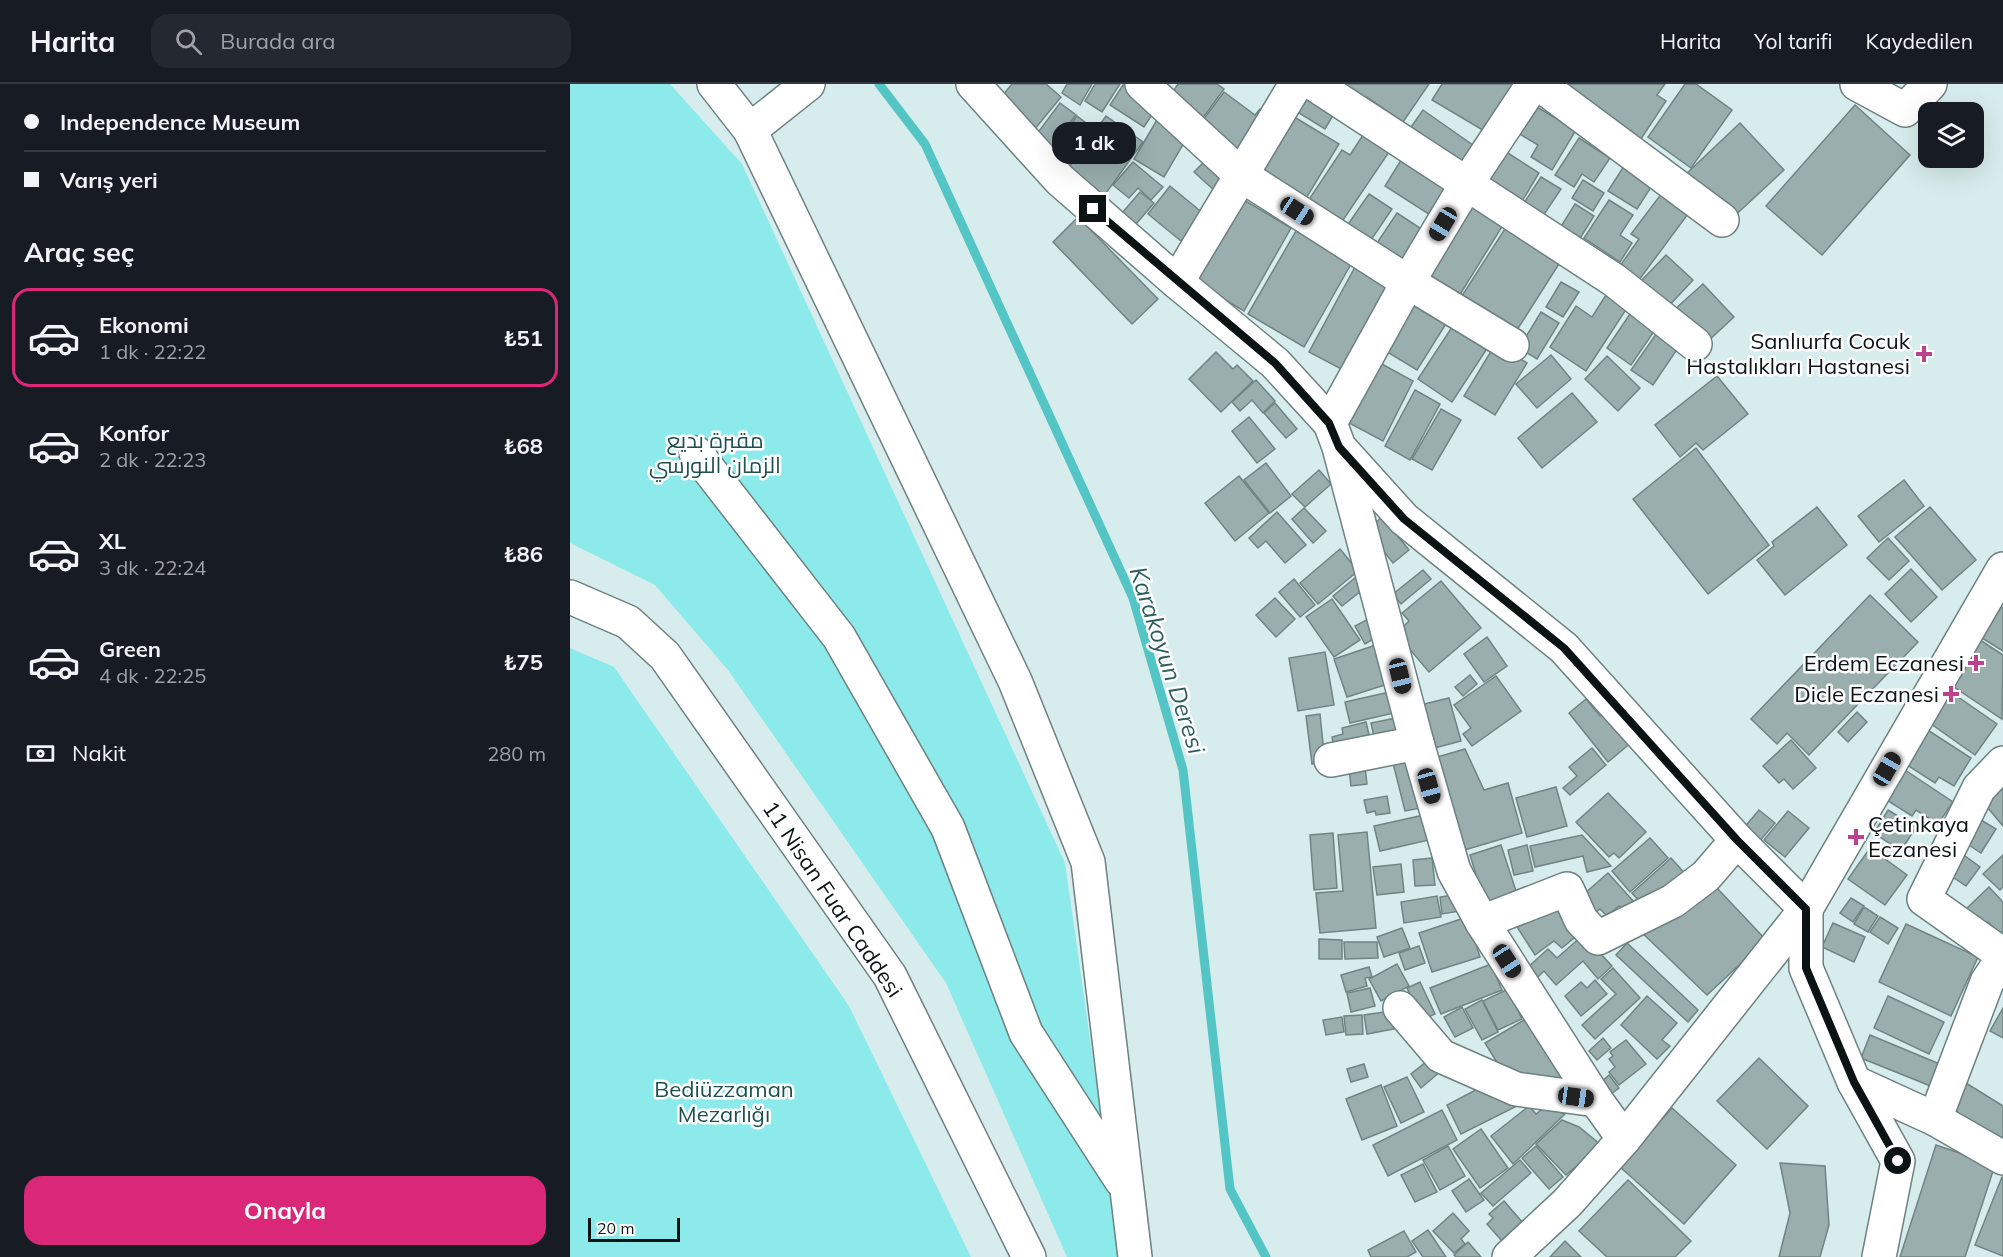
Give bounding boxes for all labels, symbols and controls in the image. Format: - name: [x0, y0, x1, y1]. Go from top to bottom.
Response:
- search box: [151, 14, 571, 68]
- text: Harita: [30, 24, 115, 59]
- icon: search: [172, 25, 205, 58]
- text: Burada ara: [220, 27, 335, 55]
- text: Harita: [1660, 28, 1721, 54]
- text: Yol tarifi: [1754, 28, 1833, 54]
- text: Kaydedilen: [1866, 28, 1973, 54]
- map controls: [1918, 102, 1984, 168]
- button: layers: [1918, 102, 1984, 168]
- text: Independence Museum: [60, 108, 300, 136]
- callout: 1 dk: [1051, 122, 1135, 164]
- text: 1 dk: [1074, 130, 1114, 155]
- text: Varış yeri: [60, 166, 158, 194]
- car: [1277, 194, 1317, 228]
- route end: [1079, 195, 1106, 222]
- car: [1426, 204, 1460, 244]
- text: Araç seç: [24, 235, 134, 269]
- icon: car: [27, 311, 81, 365]
- text: Ekonomi: [99, 311, 189, 339]
- text: ₺51: [503, 324, 543, 352]
- place label: Sanlıurfa Cocuk Hastalıkları Hastanesi: [1686, 327, 1911, 380]
- text: 1 dk · 22:22: [99, 339, 206, 364]
- marker: Sanlıurfa Cocuk Hastalıkları Hastanesi: [1915, 345, 1933, 363]
- icon: car: [27, 419, 81, 473]
- text: Konfor: [99, 419, 169, 447]
- park label: مقبرة بديع الزمان النورسي: [649, 426, 781, 482]
- text: ₺68: [503, 432, 543, 460]
- text: 2 dk · 22:23: [99, 447, 206, 472]
- icon: car: [27, 527, 81, 581]
- text: XL: [99, 527, 126, 555]
- text: ₺86: [503, 540, 543, 568]
- text: 3 dk · 22:24: [99, 555, 206, 580]
- water label: Karakoyun Deresi: [1124, 562, 1213, 758]
- icon: car: [27, 635, 81, 689]
- text: Green: [99, 635, 161, 663]
- text: ₺75: [503, 648, 543, 676]
- place label: Erdem Eczanesi: [1804, 649, 1964, 677]
- car: [1387, 656, 1413, 696]
- marker: Erdem Eczanesi: [1969, 656, 1983, 670]
- text: 4 dk · 22:25: [99, 663, 206, 688]
- place label: Dicle Eczanesi: [1794, 680, 1939, 708]
- marker: Dicle Eczanesi: [1944, 687, 1958, 701]
- icon: cash: [24, 737, 57, 770]
- text: Nakit: [72, 739, 126, 767]
- text: 280 m: [487, 741, 546, 766]
- car: [1870, 749, 1904, 789]
- car: [1415, 766, 1443, 806]
- street label: 11 Nisan Fuar Caddesi: [757, 796, 909, 1002]
- place label: Çetinkaya Eczanesi: [1868, 810, 1969, 863]
- marker: Çetinkaya Eczanesi: [1849, 830, 1863, 844]
- car: [1490, 941, 1524, 981]
- park label: Bediüzzaman Mezarlığı: [654, 1075, 794, 1128]
- car: [1557, 1086, 1595, 1108]
- route start: [1884, 1147, 1911, 1174]
- button: Onayla: [24, 1176, 546, 1245]
- scale bar: [588, 1215, 680, 1242]
- text: 20 m: [597, 1218, 634, 1238]

